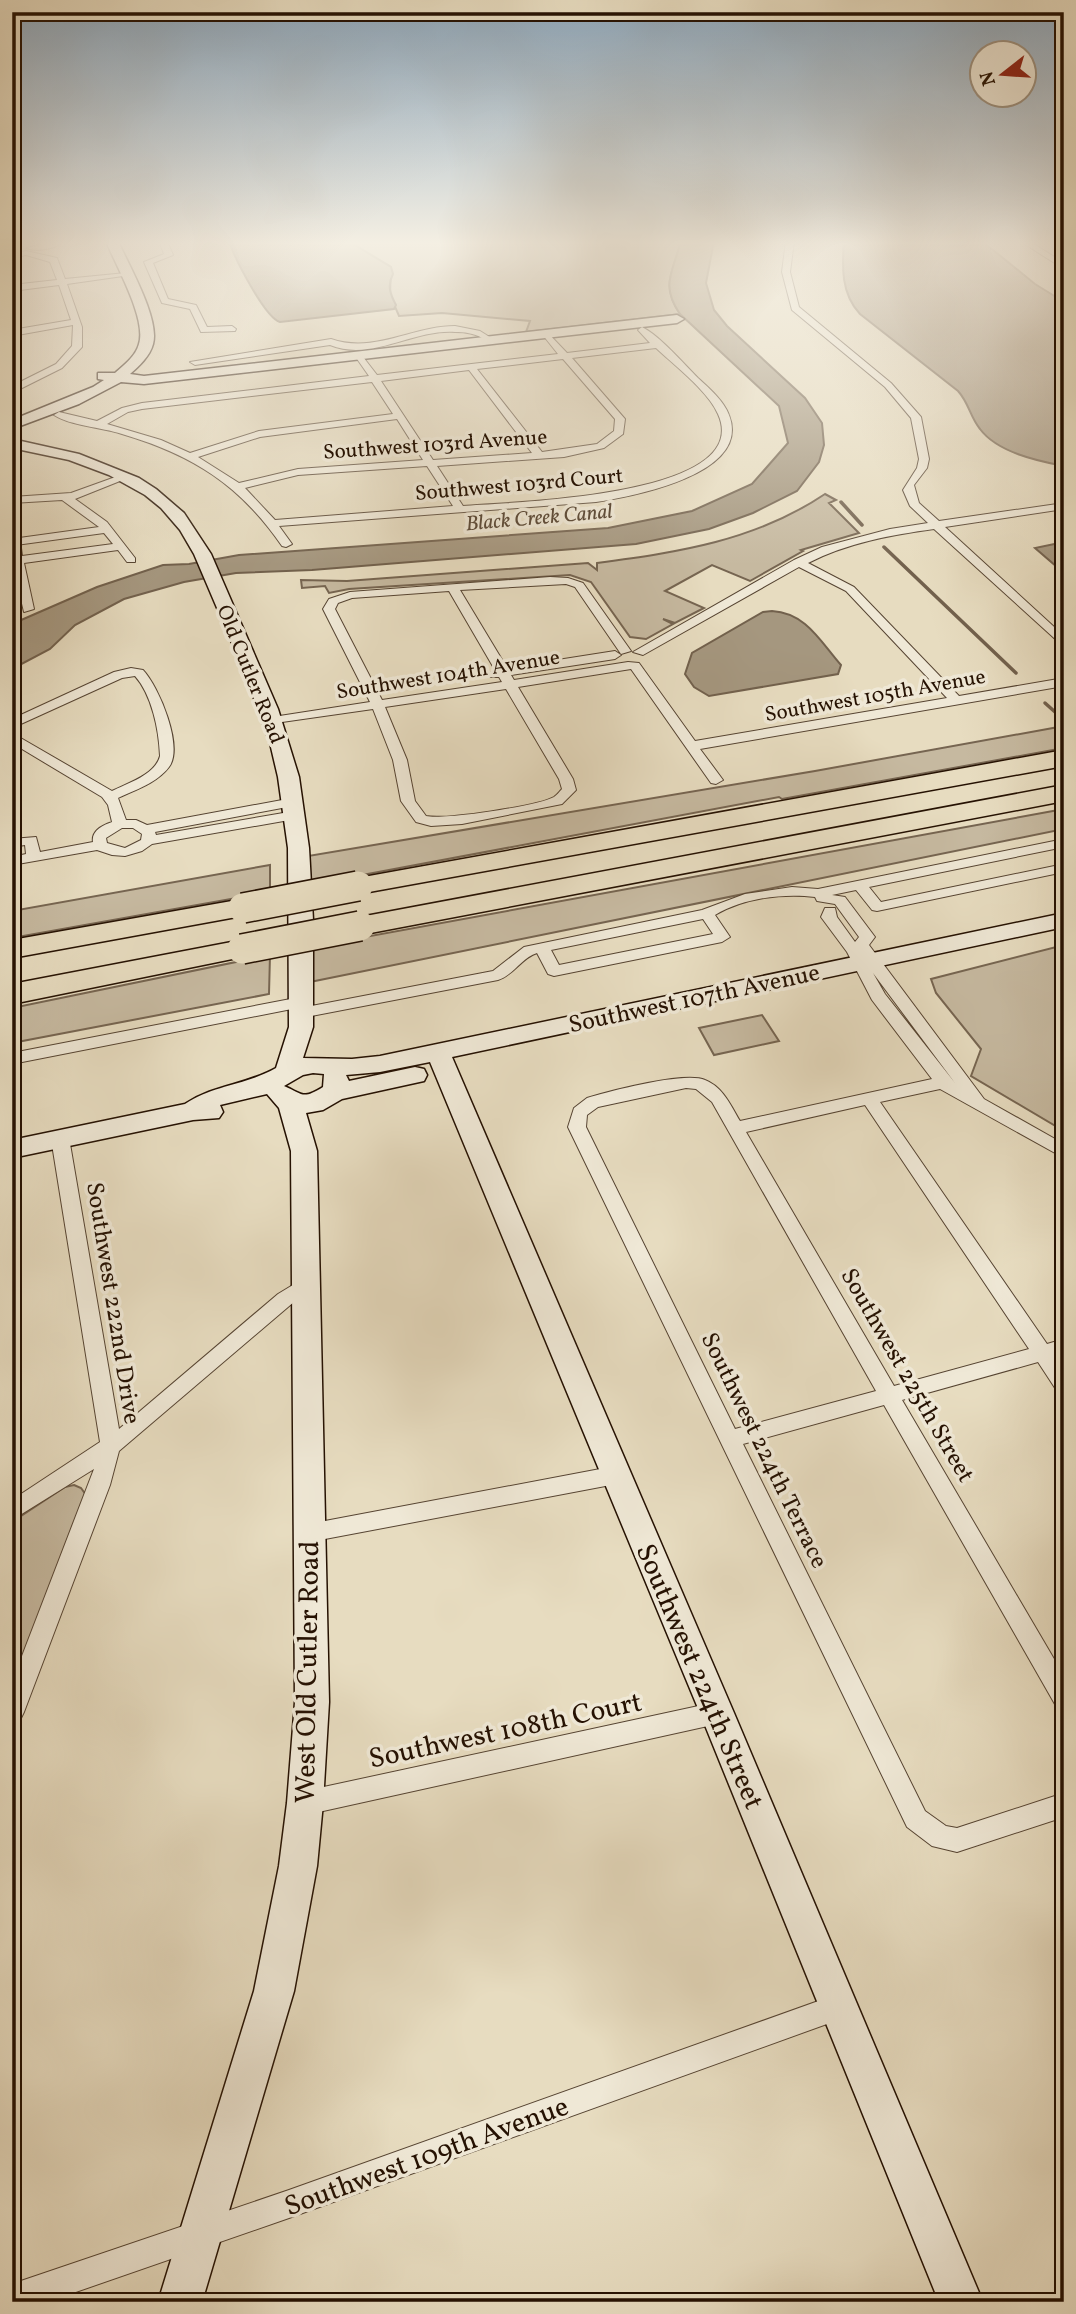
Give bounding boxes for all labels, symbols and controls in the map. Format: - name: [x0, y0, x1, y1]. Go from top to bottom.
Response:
- north arrow: [968, 38, 1038, 108]
- text: N: [974, 68, 1003, 89]
- street label: Southwest 103rd Avenue: [322, 423, 548, 468]
- street label: Southwest 103rd Court: [414, 462, 624, 509]
- water label: Black Creek Canal: [464, 498, 614, 539]
- street label: Old Cutler Road: [209, 601, 291, 748]
- street label: Southwest 104th Avenue: [334, 643, 562, 707]
- street label: Southwest 105th Avenue: [763, 663, 988, 730]
- street label: Southwest 107th Avenue: [566, 957, 823, 1043]
- street label: Southwest 222nd Drive: [76, 1180, 148, 1427]
- street label: Southwest 225th Street: [831, 1263, 982, 1489]
- street label: Southwest 224th Terrace: [691, 1327, 835, 1575]
- street label: Southwest 224th Street: [625, 1538, 772, 1816]
- street label: West Old Cutler Road: [287, 1540, 330, 1804]
- street label: Southwest 108th Court: [365, 1683, 646, 1779]
- street label: Southwest 109th Avenue: [279, 2088, 574, 2227]

